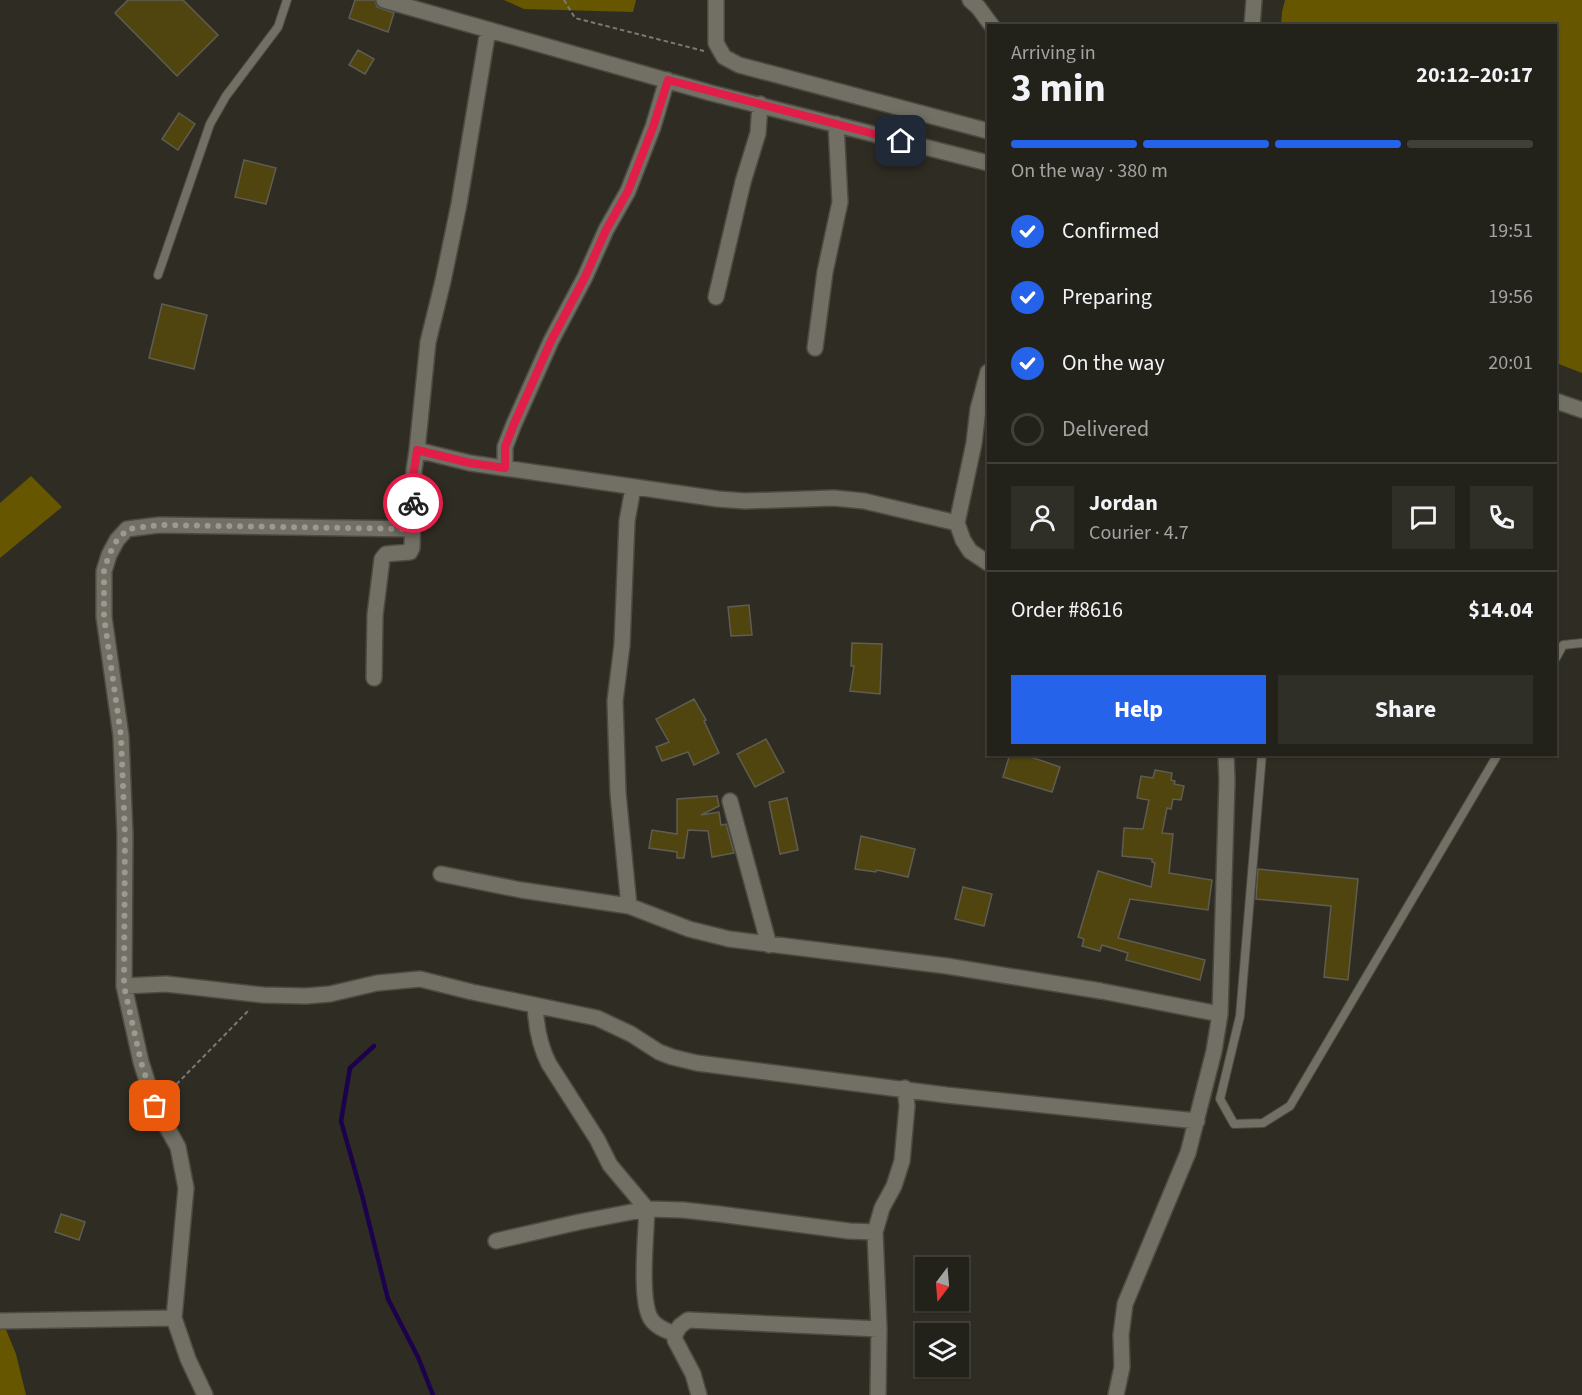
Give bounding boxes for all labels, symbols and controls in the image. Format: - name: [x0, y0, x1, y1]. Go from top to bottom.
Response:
- text: Arriving in: [1011, 39, 1096, 67]
- text: 20:12–20:17: [1416, 59, 1533, 91]
- text: 3 min: [1011, 61, 1106, 117]
- pin: [875, 115, 926, 166]
- icon: home: [884, 124, 917, 157]
- text: On the way · 380 m: [1011, 157, 1168, 185]
- icon: check: [1011, 215, 1044, 248]
- text: Confirmed: [1062, 215, 1159, 247]
- text: 19:51: [1488, 217, 1533, 245]
- icon: check: [1011, 281, 1044, 314]
- text: Preparing: [1062, 281, 1152, 313]
- text: 19:56: [1488, 283, 1533, 311]
- icon: check: [1011, 347, 1044, 380]
- text: On the way: [1062, 347, 1165, 379]
- text: 20:01: [1488, 349, 1533, 377]
- text: Delivered: [1062, 413, 1149, 445]
- courier: [383, 473, 443, 533]
- button: person: [1011, 486, 1074, 549]
- button: chat: [1392, 486, 1455, 549]
- button: phone: [1470, 486, 1533, 549]
- icon: bike: [397, 487, 430, 520]
- text: Jordan: [1089, 487, 1158, 519]
- text: Courier · 4.7: [1089, 519, 1189, 547]
- text: Order #8616: [1011, 594, 1123, 626]
- text: $14.04: [1468, 594, 1533, 626]
- button: Help: [1011, 675, 1266, 744]
- button: Share: [1278, 675, 1533, 744]
- pin: [129, 1080, 180, 1131]
- icon: bag: [138, 1089, 171, 1122]
- north arrow: [915, 1257, 969, 1311]
- map controls: [915, 1257, 969, 1377]
- button: layers: [915, 1323, 969, 1377]

